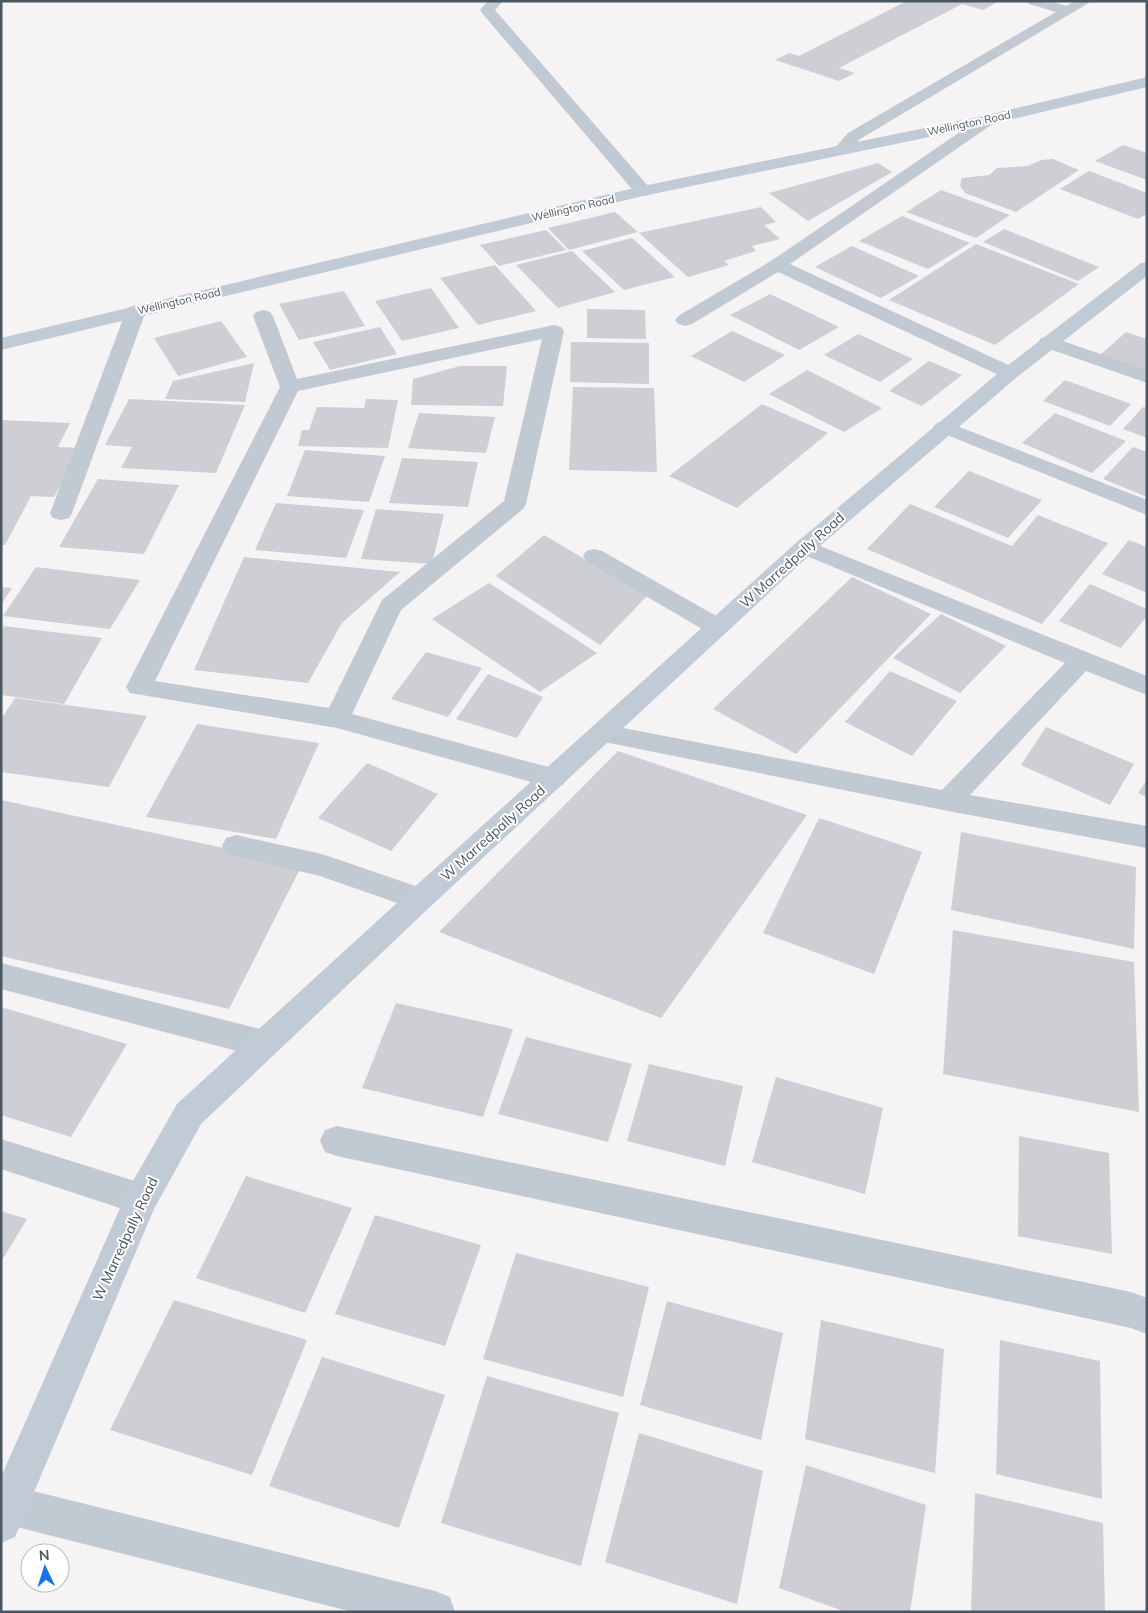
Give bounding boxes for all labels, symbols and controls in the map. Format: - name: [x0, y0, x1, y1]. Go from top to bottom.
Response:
- street label: Wellington Road: [926, 107, 1012, 139]
- street label: Wellington Road: [530, 192, 616, 224]
- street label: Wellington Road: [136, 285, 222, 317]
- street label: W Marredpally Road: [736, 508, 848, 612]
- street label: W Marredpally Road: [437, 781, 549, 885]
- street label: W Marredpally Road: [88, 1174, 162, 1304]
- north arrow: [20, 1543, 70, 1593]
- text: N: [38, 1546, 50, 1564]

